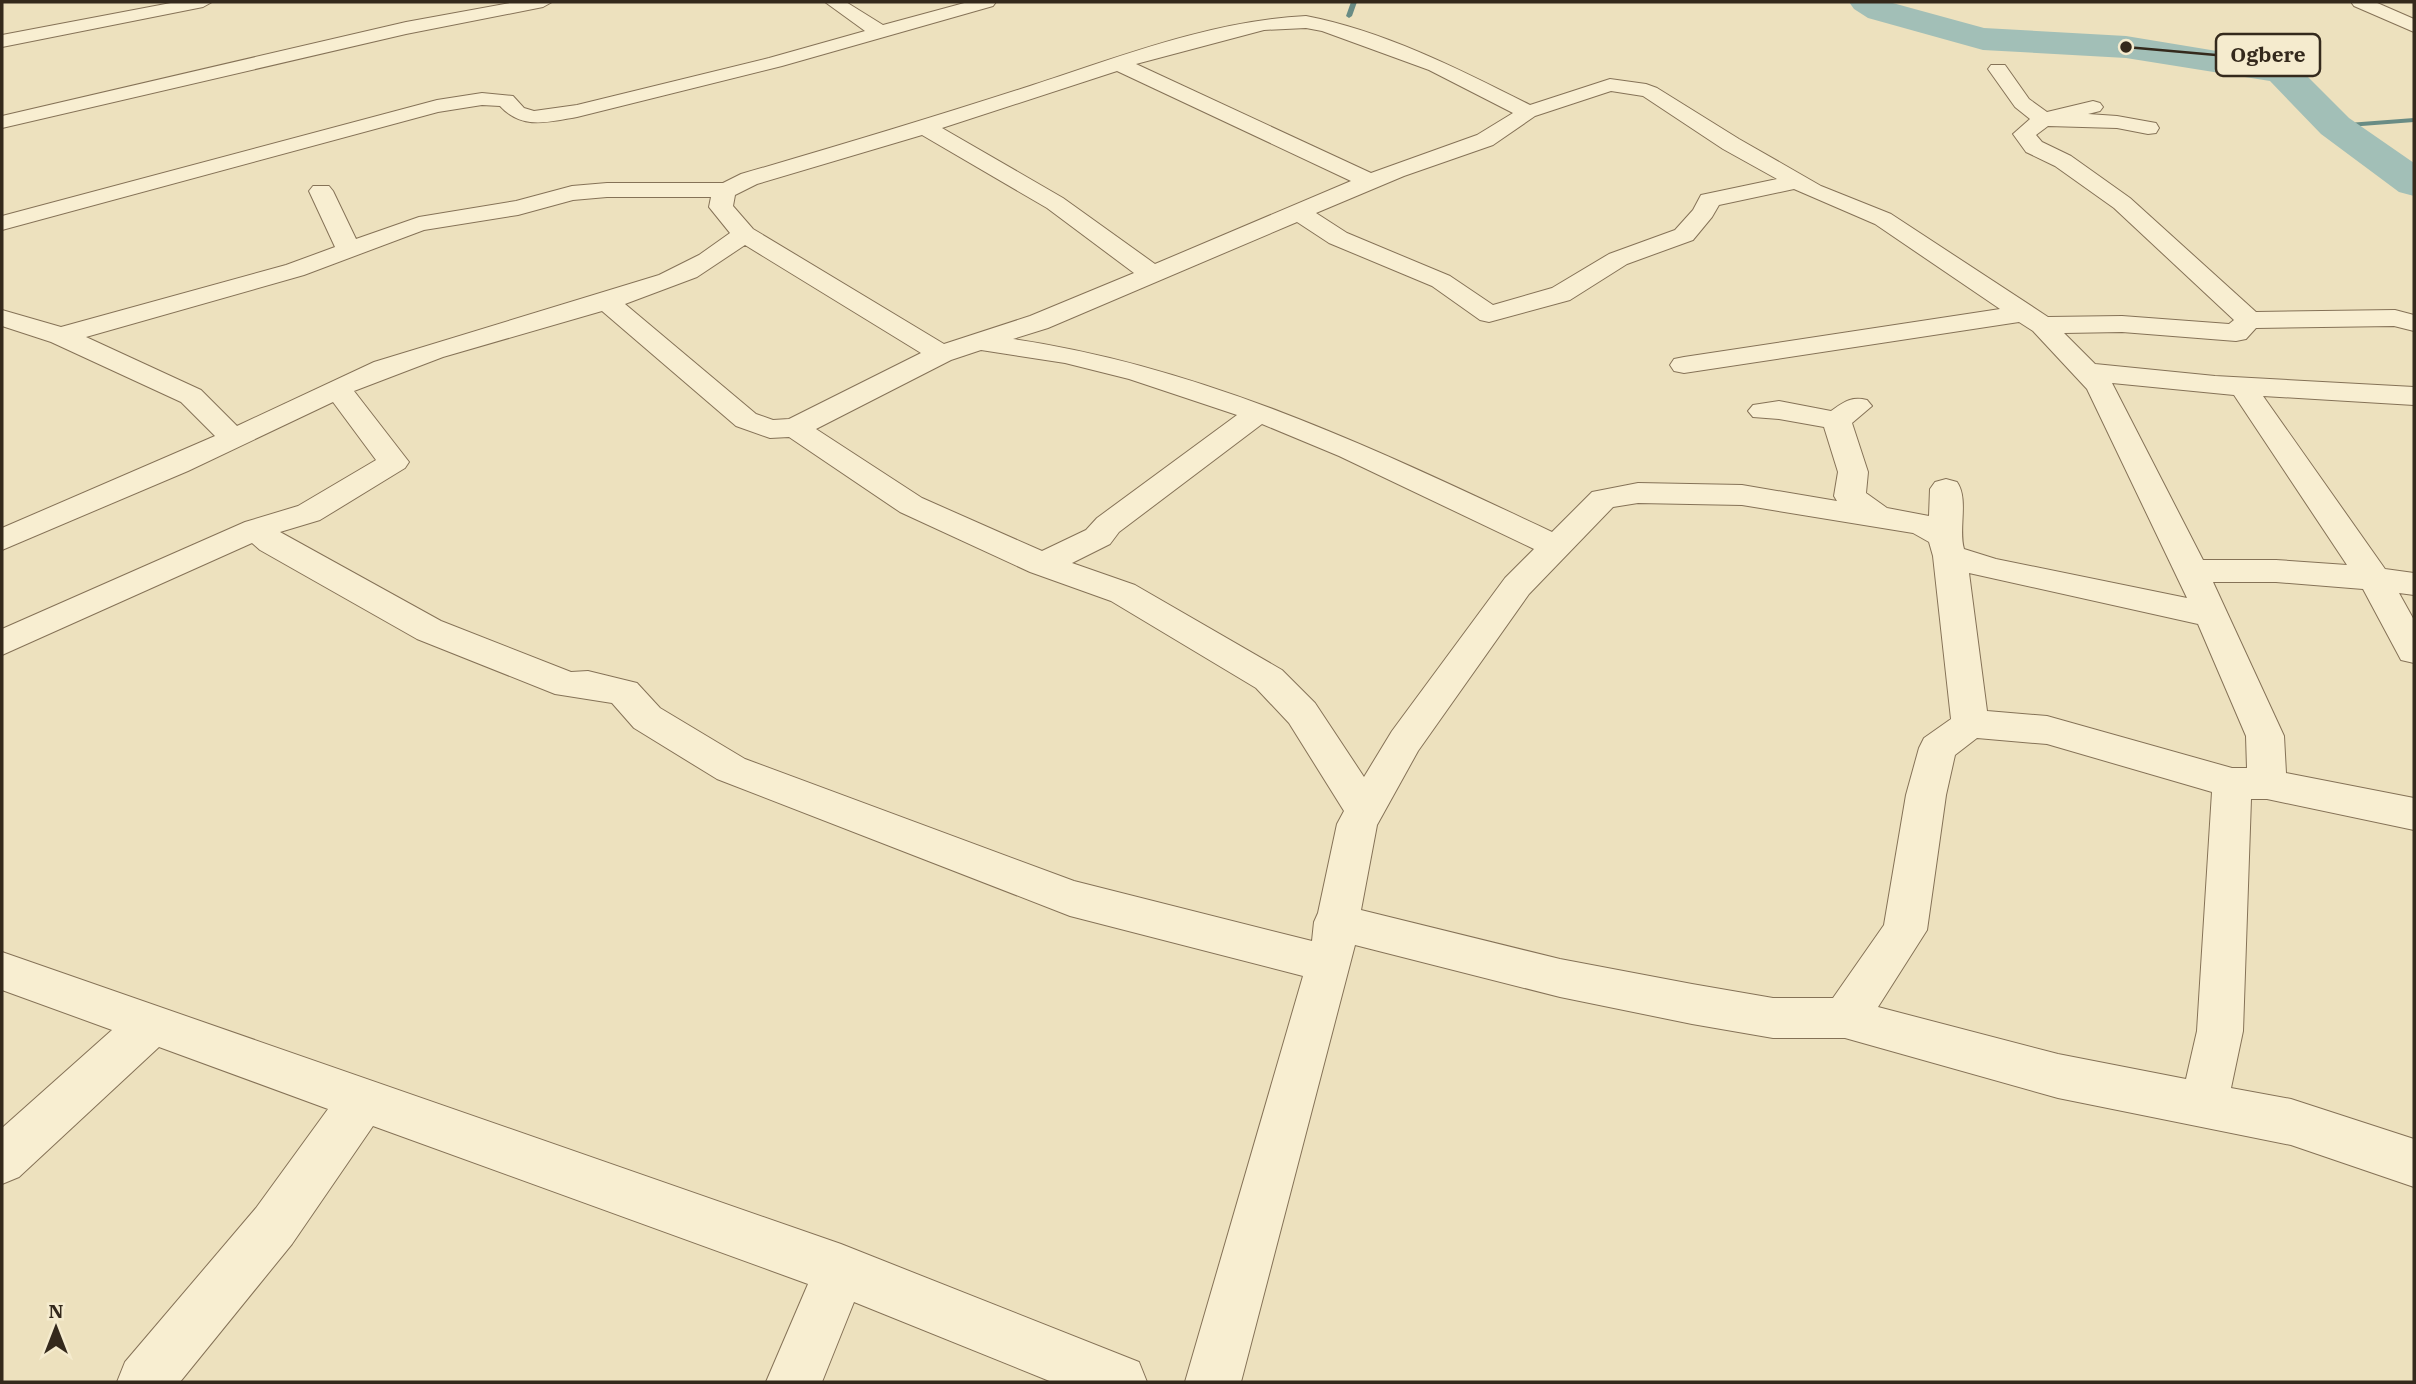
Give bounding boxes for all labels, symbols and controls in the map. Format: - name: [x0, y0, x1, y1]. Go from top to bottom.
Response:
- callout: Ogbere: [2216, 34, 2320, 76]
- text: Ogbere: [2230, 40, 2306, 68]
- north arrow: [21, 1293, 91, 1363]
- text: N: [48, 1299, 64, 1323]

